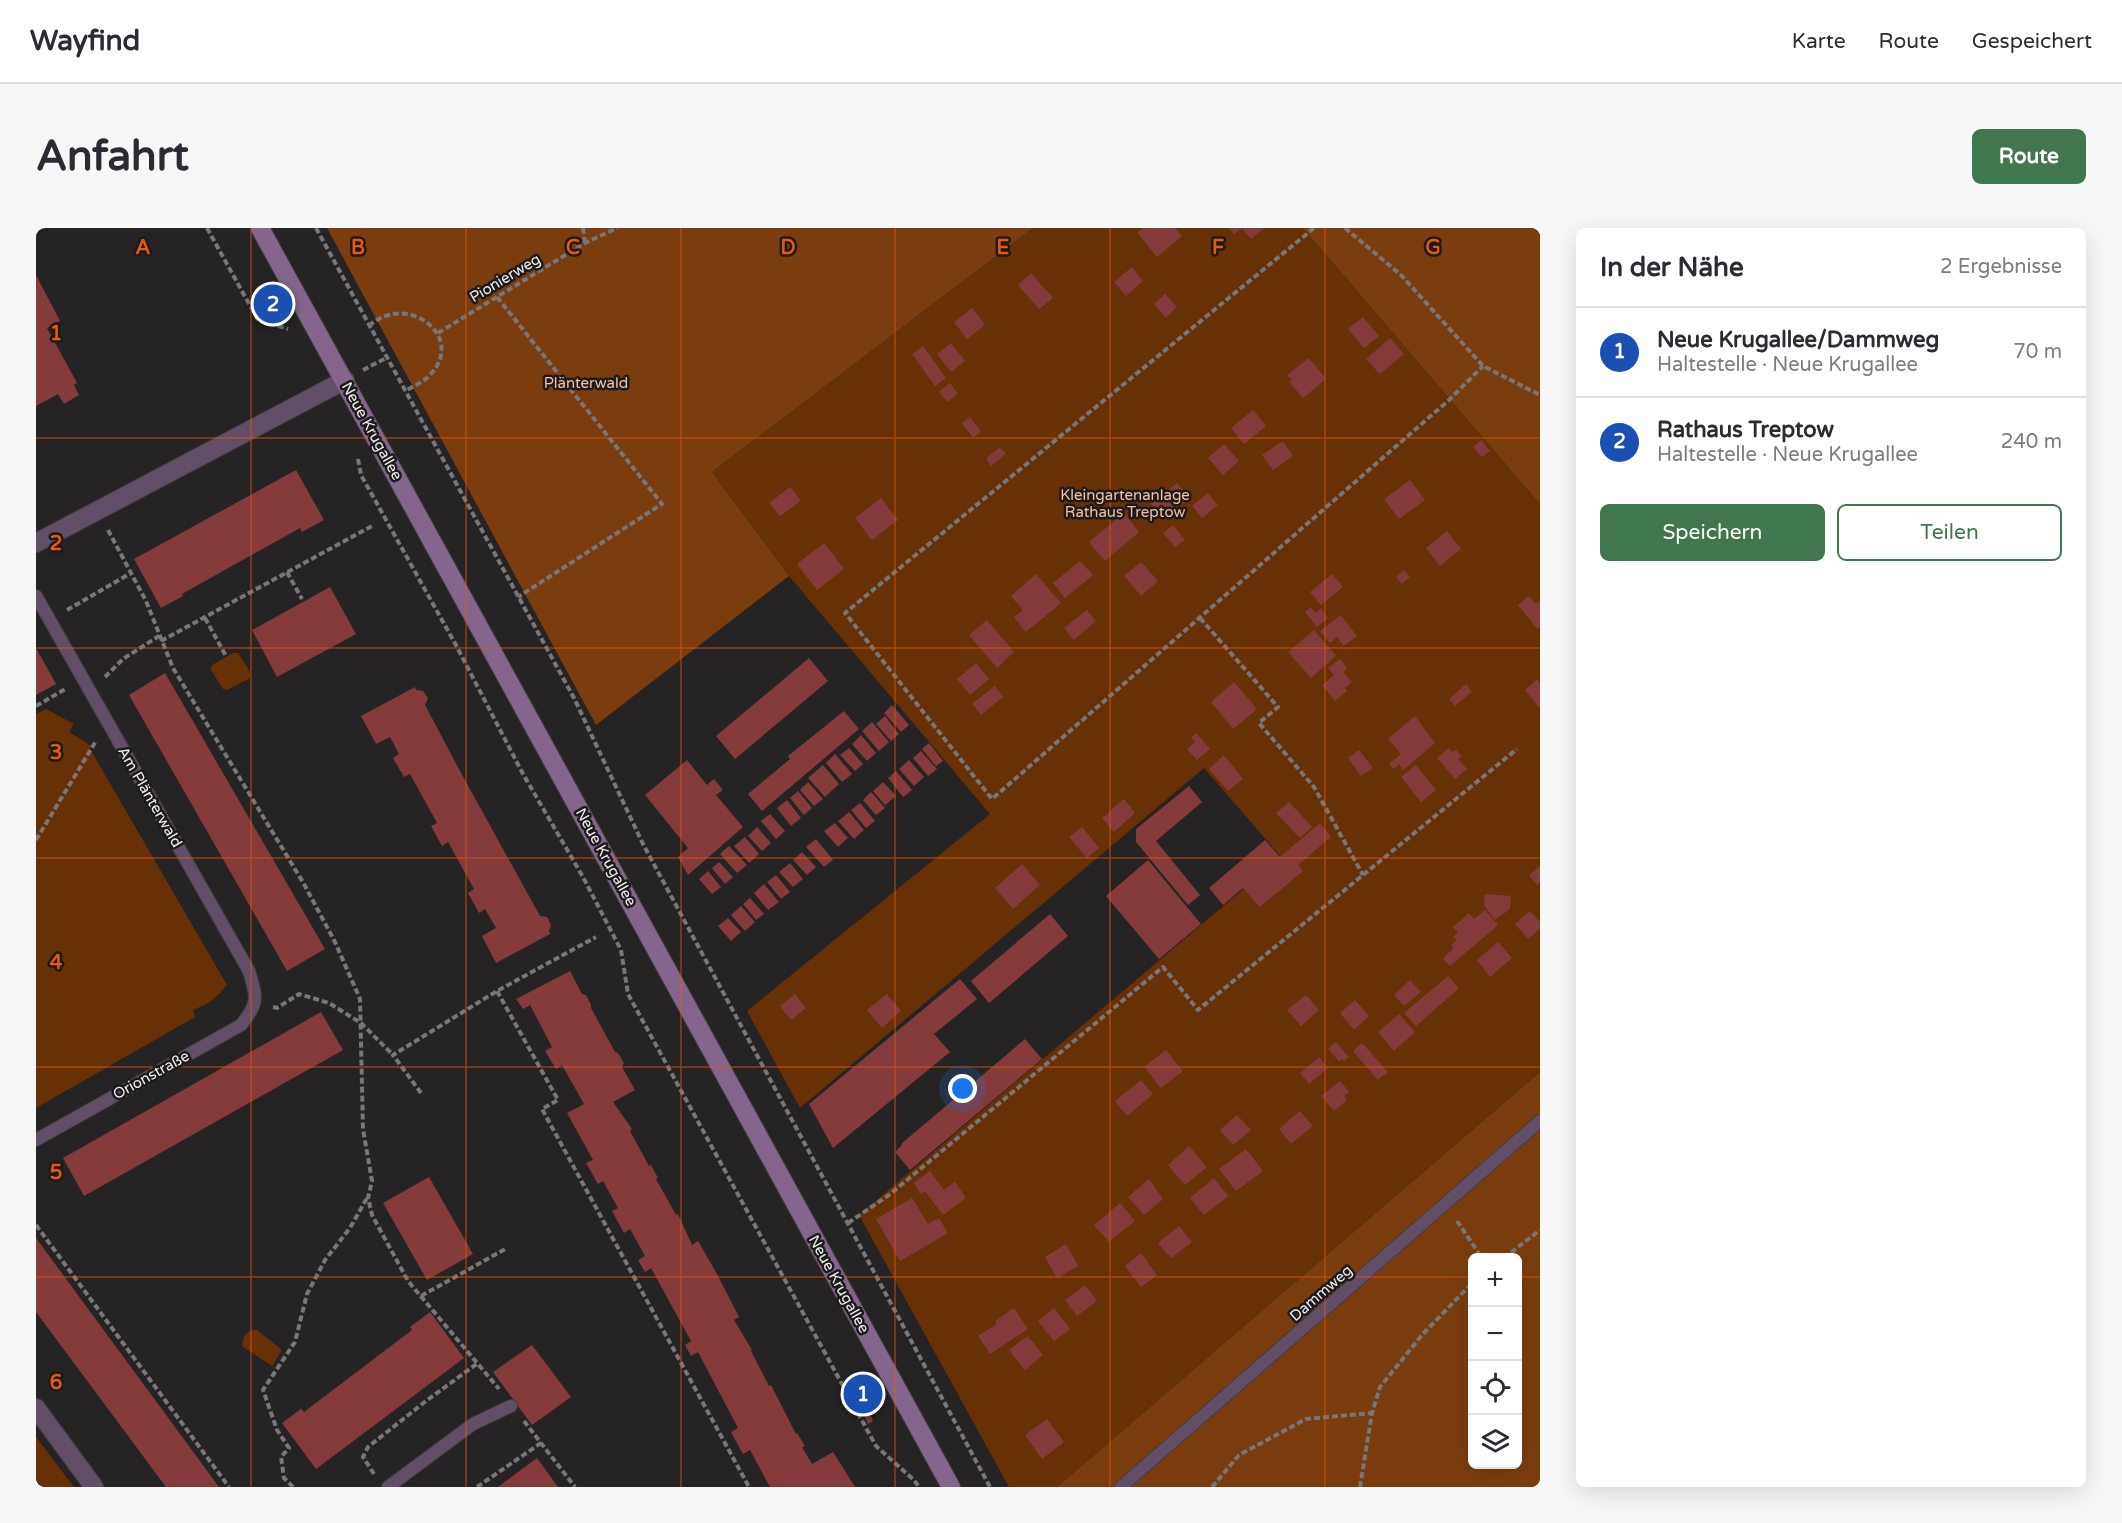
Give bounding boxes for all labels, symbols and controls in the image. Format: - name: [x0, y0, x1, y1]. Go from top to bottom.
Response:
- text: Wayfind: [30, 24, 140, 58]
- text: Karte: [1792, 29, 1846, 54]
- text: Route: [1879, 29, 1939, 54]
- text: Gespeichert: [1972, 29, 2092, 54]
- button: Route: [1972, 129, 2086, 184]
- text: Anfahrt: [36, 131, 189, 182]
- text: A: [136, 236, 151, 260]
- text: B: [351, 236, 365, 260]
- text: C: [566, 236, 580, 260]
- text: D: [780, 236, 796, 260]
- text: E: [997, 236, 1010, 260]
- text: F: [1212, 236, 1224, 260]
- text: G: [1425, 236, 1441, 260]
- street label: Pionierweg: [466, 250, 544, 306]
- text: In der Nähe: [1600, 252, 1744, 283]
- text: 2 Ergebnisse: [1940, 255, 2062, 279]
- pin: 2: [254, 282, 292, 326]
- text: 1: [50, 322, 62, 346]
- text: Neue Krugallee/Dammweg: [1657, 327, 1939, 353]
- text: 1: [1613, 340, 1626, 364]
- text: 70 m: [2013, 340, 2062, 364]
- text: Haltestelle · Neue Krugallee: [1657, 353, 1918, 377]
- park label: Plänterwald: [544, 374, 628, 392]
- street label: Neue Krugallee: [338, 379, 406, 483]
- text: Rathaus Treptow: [1657, 417, 1834, 443]
- text: 2: [1613, 430, 1626, 454]
- text: 240 m: [2001, 430, 2062, 454]
- text: Haltestelle · Neue Krugallee: [1657, 443, 1918, 467]
- park label: Kleingartenanlage Rathaus Treptow: [1060, 486, 1190, 521]
- button: Speichern: [1600, 504, 1825, 561]
- button: Teilen: [1837, 504, 2062, 561]
- text: 2: [50, 532, 62, 556]
- text: 3: [50, 741, 62, 765]
- street label: Am Plänterwald: [114, 743, 186, 851]
- street label: Neue Krugallee: [572, 805, 640, 909]
- text: 4: [50, 951, 63, 975]
- street label: Orionstraße: [110, 1047, 192, 1103]
- your location: [948, 1074, 977, 1103]
- text: 5: [50, 1161, 62, 1185]
- street label: Neue Krugallee: [805, 1232, 873, 1336]
- map controls: [1468, 1253, 1522, 1469]
- button: +: [1468, 1253, 1522, 1307]
- street label: Dammweg: [1286, 1261, 1356, 1325]
- button: −: [1468, 1307, 1522, 1361]
- button: locate: [1468, 1361, 1522, 1415]
- text: 6: [50, 1371, 62, 1395]
- pin: 1: [844, 1372, 882, 1416]
- button: layers: [1468, 1415, 1522, 1469]

